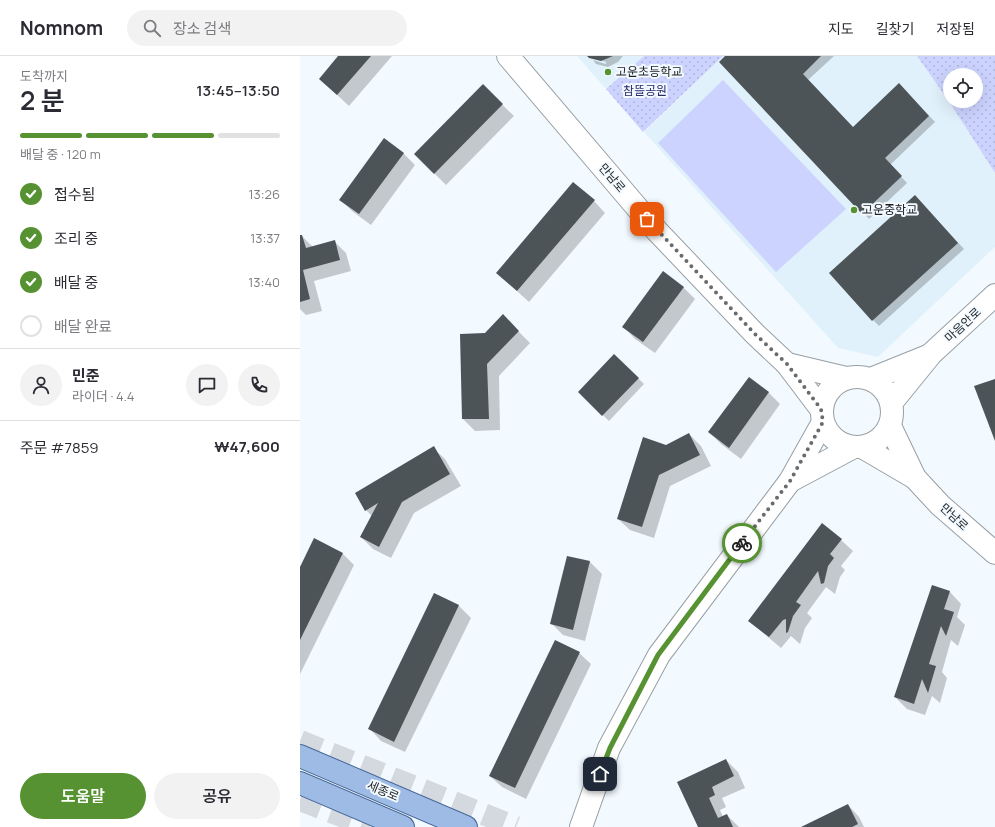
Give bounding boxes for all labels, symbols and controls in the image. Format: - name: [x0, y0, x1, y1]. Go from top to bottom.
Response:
- search box: [127, 10, 407, 46]
- text: Nomnom: [20, 15, 103, 41]
- icon: search: [141, 17, 163, 39]
- text: 장소 검색: [173, 18, 231, 39]
- text: 지도: [828, 19, 854, 38]
- text: 길찾기: [876, 19, 914, 38]
- text: 저장됨: [936, 19, 975, 38]
- place label: 고운초등학교: [616, 63, 682, 80]
- text: 도착까지: [20, 67, 68, 85]
- marker: 고운초등학교: [603, 67, 613, 77]
- map controls: [943, 68, 983, 108]
- button: locate: [943, 68, 983, 108]
- text: 13:45–13:50: [196, 80, 280, 101]
- text: 2 분: [20, 82, 64, 118]
- park label: 참뜰공원: [623, 82, 667, 99]
- text: 배달 중 · 120 m: [20, 145, 101, 163]
- street label: 만남로: [595, 160, 630, 196]
- icon: check: [20, 183, 42, 205]
- text: 접수됨: [54, 184, 95, 205]
- text: 13:26: [248, 185, 280, 203]
- place label: 고운중학교: [862, 201, 917, 218]
- pin: [630, 202, 664, 236]
- marker: 고운중학교: [849, 205, 859, 215]
- icon: bag: [636, 208, 658, 230]
- icon: check: [20, 227, 42, 249]
- text: 조리 중: [54, 228, 98, 249]
- text: 13:37: [250, 229, 280, 247]
- icon: check: [20, 271, 42, 293]
- text: 배달 중: [54, 272, 98, 293]
- text: 13:40: [248, 273, 280, 291]
- street label: 마음안로: [941, 303, 985, 346]
- text: 배달 완료: [54, 316, 112, 337]
- button: person: [20, 364, 62, 406]
- button: chat: [186, 364, 228, 406]
- button: phone: [238, 364, 280, 406]
- text: 민준: [72, 365, 100, 386]
- text: 라이더 · 4.4: [72, 387, 134, 405]
- text: ₩47,600: [214, 436, 280, 457]
- text: 주문 #7859: [20, 437, 99, 458]
- street label: 만남로: [936, 499, 972, 534]
- courier: [722, 523, 762, 563]
- icon: bike: [731, 532, 753, 554]
- pin: [583, 757, 617, 791]
- icon: home: [589, 763, 611, 785]
- button: 도움말: [20, 773, 146, 819]
- button: 공유: [154, 773, 280, 819]
- street label: 세종로: [365, 776, 402, 805]

